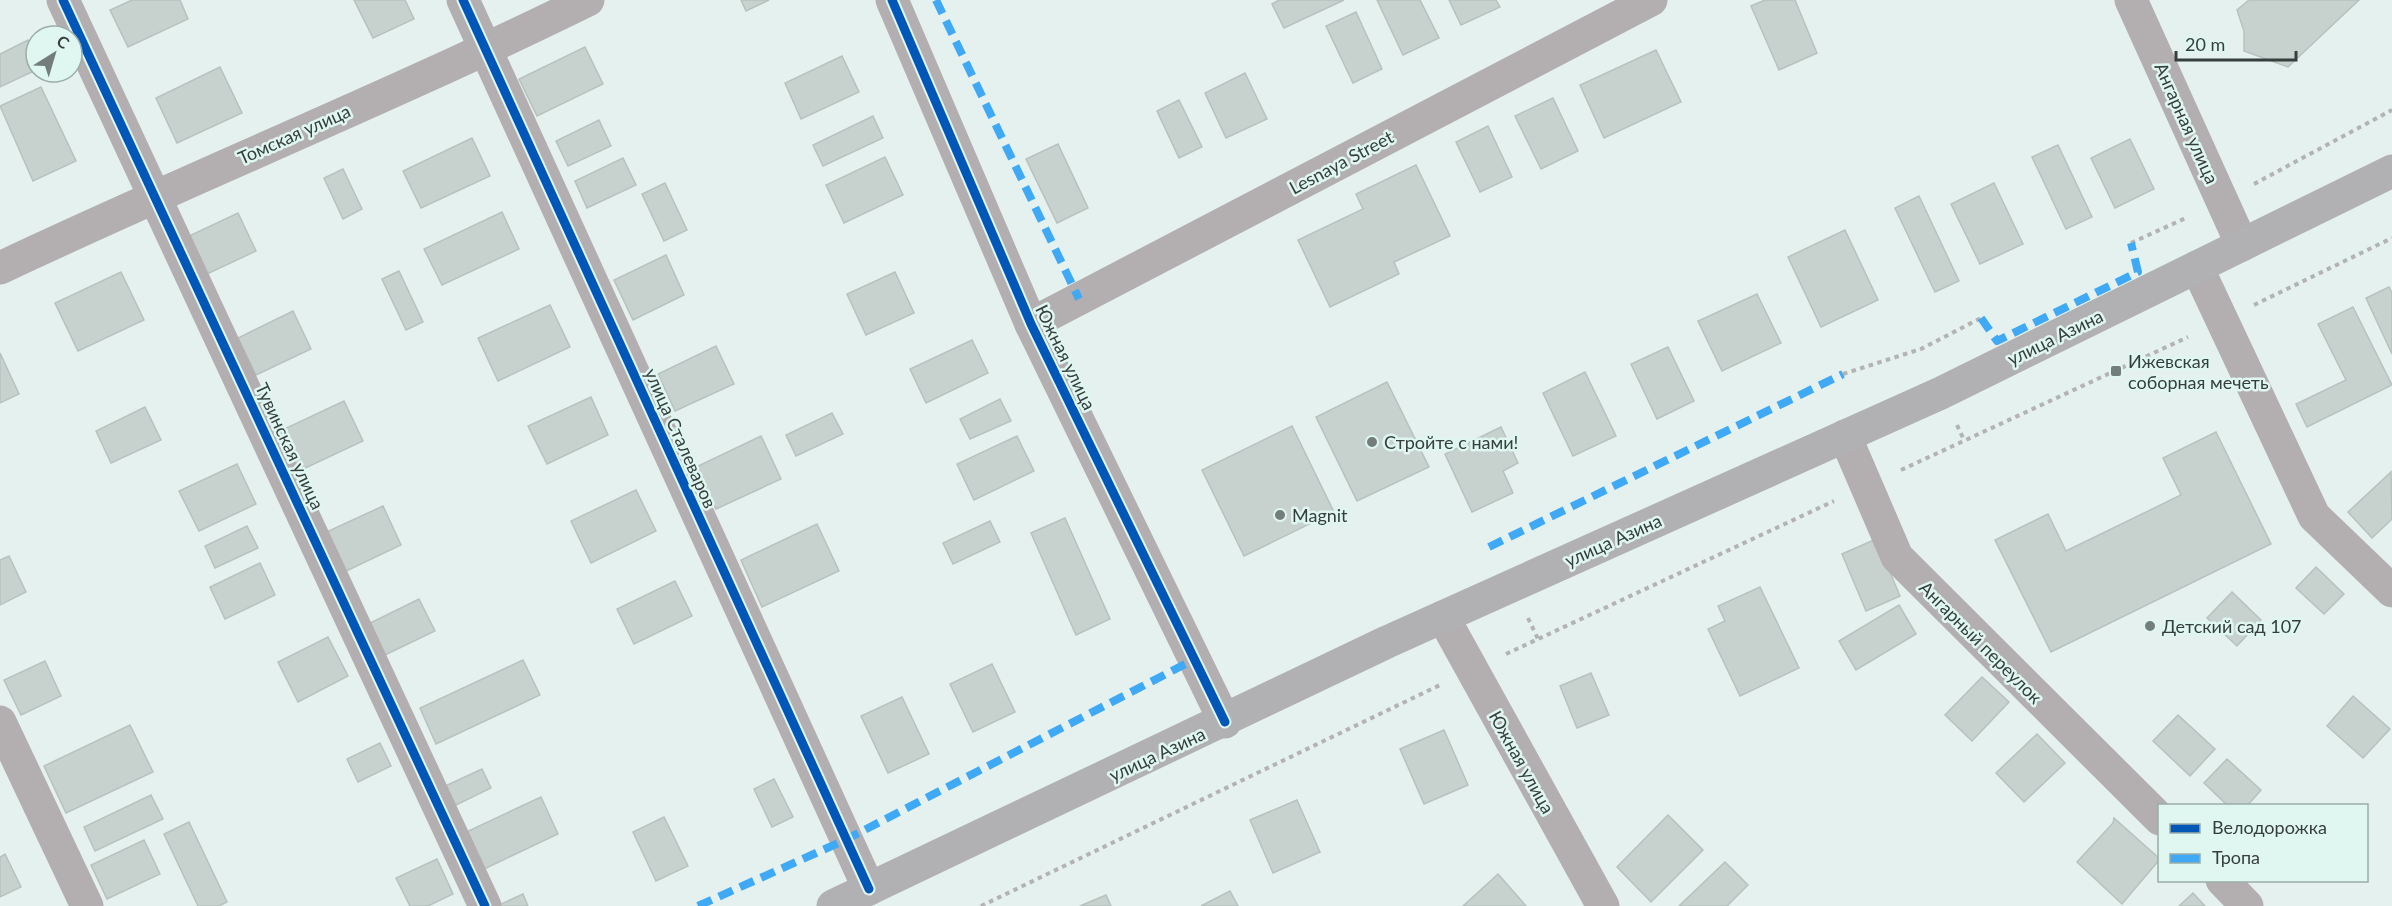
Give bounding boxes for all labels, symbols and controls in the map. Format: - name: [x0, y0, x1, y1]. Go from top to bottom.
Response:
- north arrow: [24, 24, 84, 84]
- scale bar: [2176, 24, 2296, 62]
- text: С: [53, 31, 74, 53]
- text: 20 m: [2185, 33, 2225, 55]
- street label: Ангарная улица: [2150, 59, 2224, 187]
- street label: Томская улица: [234, 99, 354, 169]
- street label: Lesnaya Street: [1285, 125, 1397, 199]
- street label: Южная улица: [1031, 301, 1101, 413]
- street label: улица Азина: [2004, 304, 2106, 370]
- place label: Ижевская соборная мечеть: [2128, 350, 2269, 393]
- marker: Ижевская соборная мечеть: [2109, 364, 2123, 378]
- street label: улица Сталеваров: [640, 365, 722, 511]
- street label: Тувинская улица: [251, 379, 329, 513]
- place label: Стройте с нами!: [1384, 431, 1518, 453]
- marker: Стройте с нами!: [1365, 435, 1379, 449]
- place label: Magnit: [1292, 504, 1348, 526]
- marker: Magnit: [1273, 508, 1287, 522]
- street label: улица Азина: [1561, 509, 1665, 571]
- street label: Ангарный переулок: [1915, 576, 2047, 708]
- place label: Детский сад 107: [2162, 615, 2302, 637]
- marker: Детский сад 107: [2143, 619, 2157, 633]
- street label: Южная улица: [1485, 707, 1559, 817]
- street label: улица Азина: [1105, 722, 1209, 786]
- legend: [2158, 804, 2368, 882]
- text: Велодорожка: [2212, 816, 2327, 838]
- text: Тропа: [2212, 846, 2260, 868]

